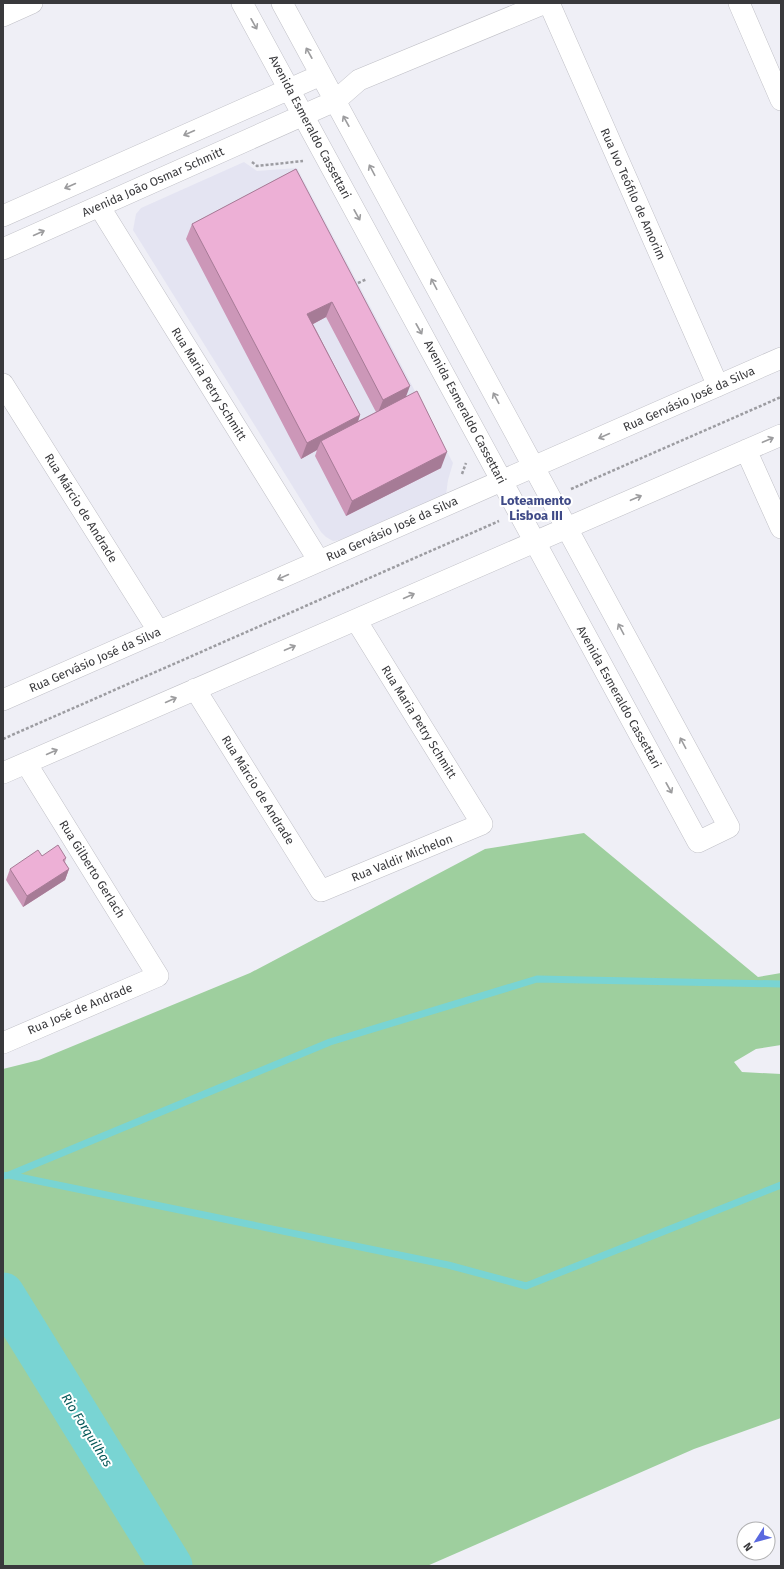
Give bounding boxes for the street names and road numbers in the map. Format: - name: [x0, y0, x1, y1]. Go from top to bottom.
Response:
- street label: Avenida Esmeraldo Cassettari: [266, 53, 354, 201]
- street label: Rua Ivo Teófilo de Amorim: [598, 126, 668, 262]
- street label: Avenida João Osmar Schmitt: [80, 144, 227, 220]
- street label: Rua Maria Petry Schmitt: [169, 325, 250, 444]
- street label: Avenida Esmeraldo Cassettari: [421, 338, 509, 486]
- street label: Rua Gervásio José da Silva: [621, 364, 757, 434]
- street label: Rua Márcio de Andrade: [42, 451, 120, 565]
- street label: Rua Gervásio José da Silva: [324, 494, 460, 564]
- street label: Avenida Esmeraldo Cassettari: [574, 623, 664, 771]
- street label: Rua Gervásio José da Silva: [27, 625, 163, 695]
- street label: Rua Maria Petry Schmitt: [379, 663, 460, 782]
- street label: Rua Márcio de Andrade: [219, 733, 297, 847]
- street label: Rua Gilberto Gerlach: [56, 818, 128, 920]
- street label: Rua Valdir Michelon: [349, 831, 455, 885]
- street label: Rua José de Andrade: [26, 981, 134, 1037]

